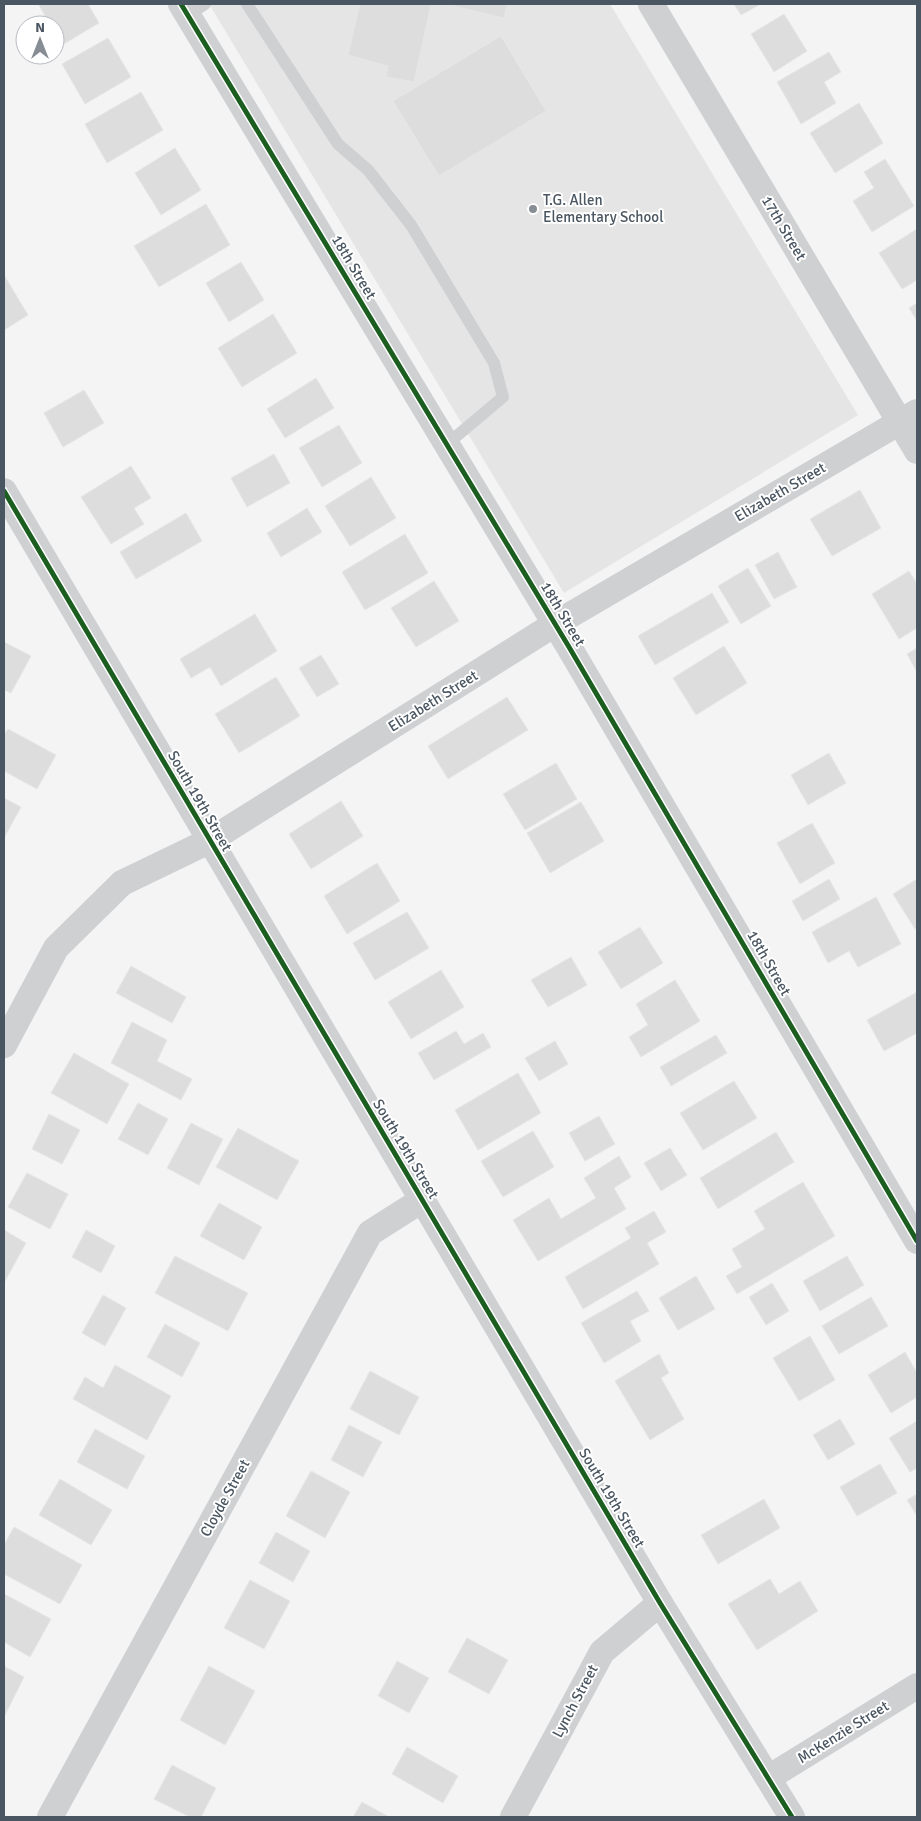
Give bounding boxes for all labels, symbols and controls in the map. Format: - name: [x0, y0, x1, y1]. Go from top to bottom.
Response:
- north arrow: [15, 15, 65, 65]
- text: N: [35, 19, 45, 36]
- place label: T.G. Allen Elementary School: [543, 191, 664, 226]
- street label: 17th Street: [758, 193, 810, 263]
- marker: T.G. Allen Elementary School: [527, 203, 539, 215]
- street label: 18th Street: [328, 232, 380, 302]
- street label: Elizabeth Street: [731, 459, 829, 525]
- street label: 18th Street: [537, 579, 589, 649]
- street label: Elizabeth Street: [385, 666, 481, 736]
- street label: South 19th Street: [164, 748, 236, 854]
- street label: 18th Street: [743, 927, 795, 999]
- street label: South 19th Street: [369, 1096, 443, 1202]
- street label: South 19th Street: [575, 1445, 649, 1551]
- street label: Cloyde Street: [196, 1456, 254, 1540]
- street label: Lynch Street: [548, 1661, 602, 1741]
- street label: McKenzie Street: [794, 1697, 892, 1767]

